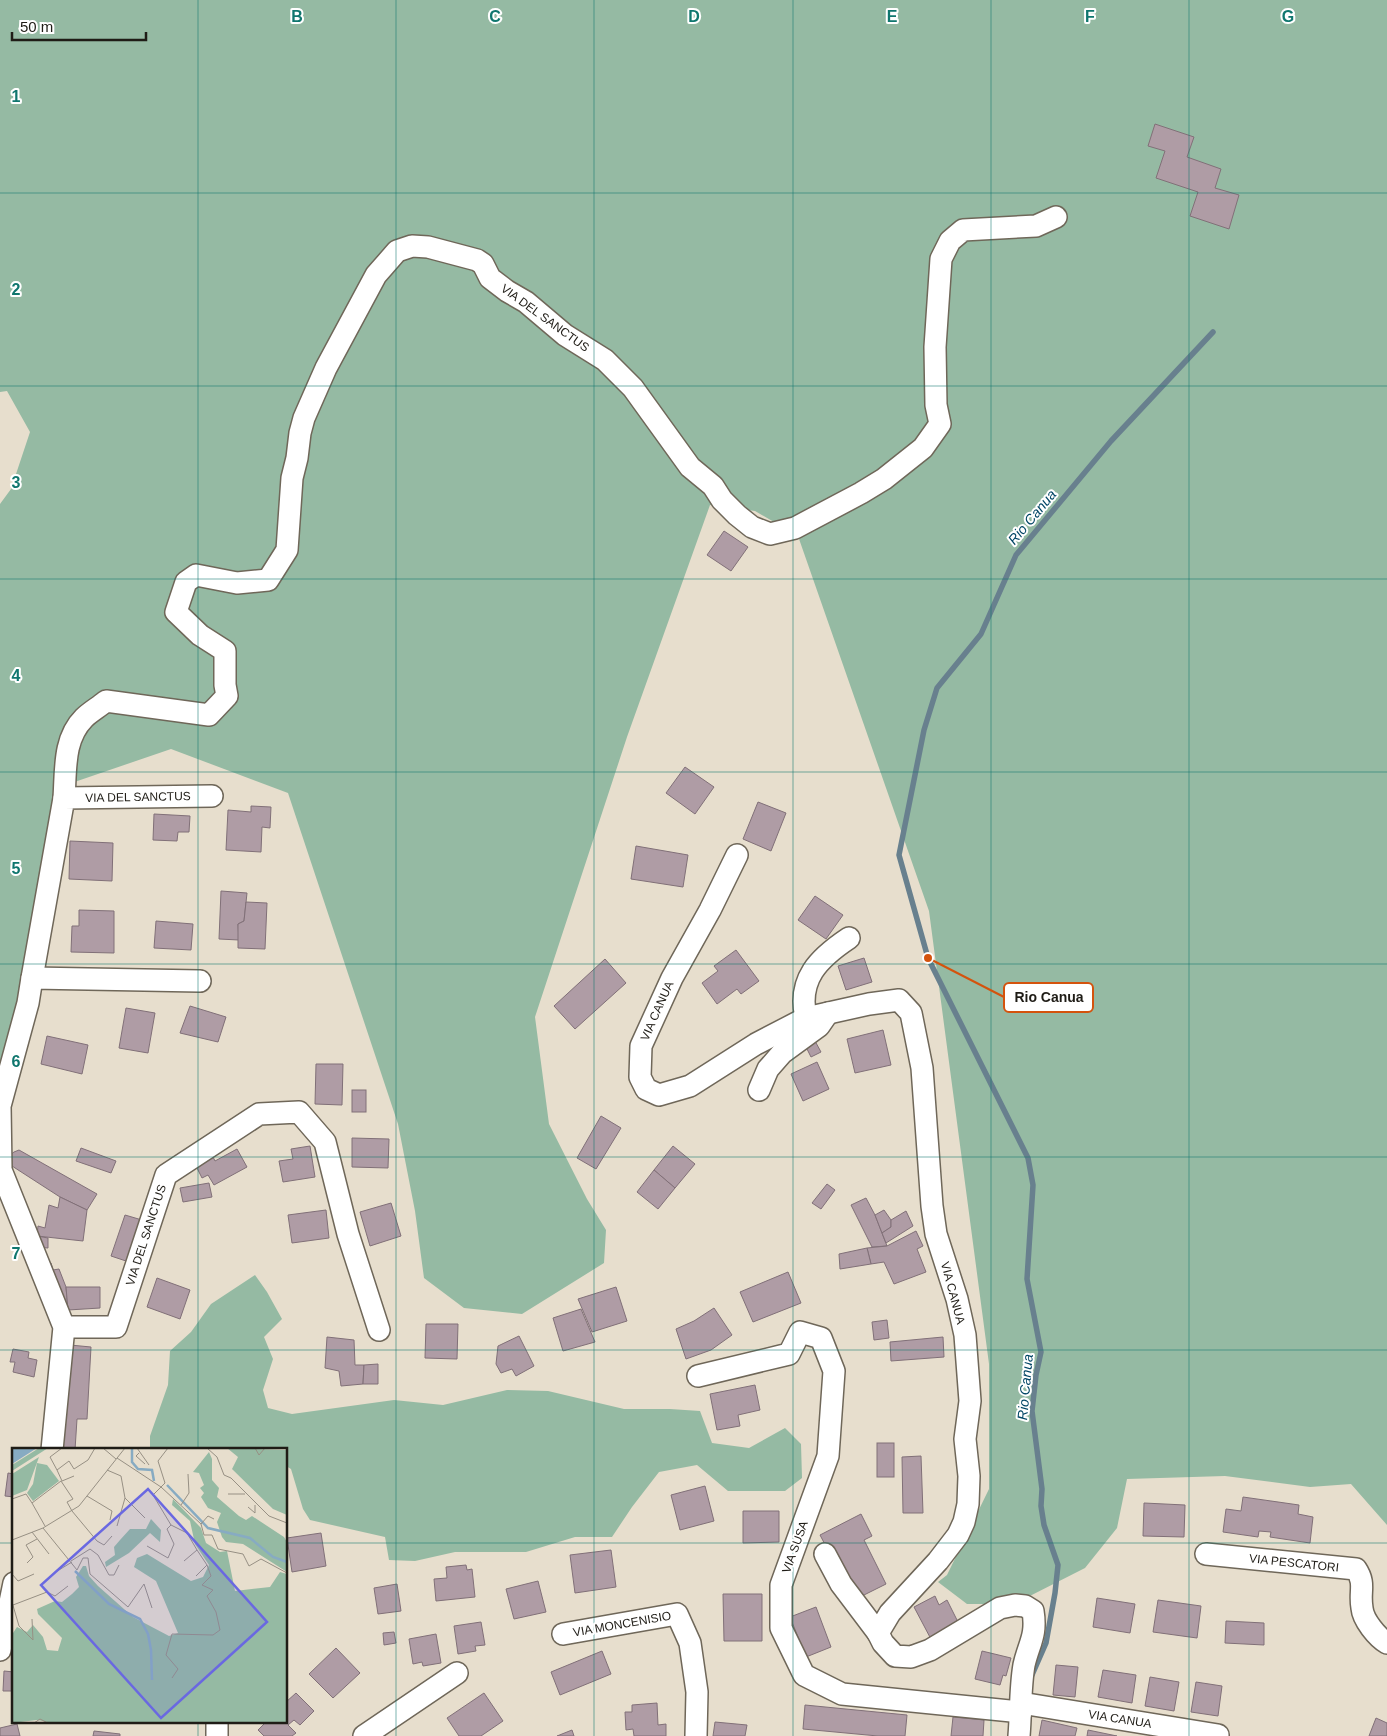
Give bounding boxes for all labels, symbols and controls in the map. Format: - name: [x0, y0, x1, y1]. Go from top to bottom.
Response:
- text: B: [291, 8, 303, 25]
- text: C: [489, 8, 501, 25]
- text: D: [688, 8, 700, 25]
- text: E: [887, 8, 898, 25]
- text: F: [1085, 8, 1095, 25]
- text: G: [1282, 8, 1294, 25]
- scale bar: [12, 10, 146, 42]
- text: 50 m: [20, 18, 53, 35]
- text: 1: [12, 88, 21, 105]
- text: 2: [12, 281, 21, 298]
- street label: VIA DEL SANCTUS: [498, 281, 592, 355]
- text: 3: [12, 474, 21, 491]
- water label: Rio Canua: [1005, 486, 1060, 547]
- text: 4: [12, 667, 21, 684]
- street label: VIA DEL SANCTUS: [85, 789, 191, 805]
- text: 5: [12, 860, 21, 877]
- street label: VIA CANUA: [638, 979, 676, 1043]
- callout: Rio Canua: [1004, 983, 1093, 1012]
- text: Rio Canua: [1014, 989, 1084, 1005]
- text: 6: [12, 1053, 21, 1070]
- street label: VIA DEL SANCTUS: [123, 1183, 169, 1287]
- text: 7: [12, 1245, 21, 1262]
- street label: VIA CANUA: [938, 1260, 968, 1326]
- water label: Rio Canua: [1014, 1353, 1036, 1421]
- inset map: [12, 1448, 288, 1724]
- street label: VIA SUSA: [779, 1519, 811, 1575]
- street label: VIA PESCATORI: [1248, 1551, 1340, 1575]
- street label: VIA MONCENISIO: [572, 1608, 672, 1640]
- street label: VIA CANUA: [1087, 1707, 1153, 1731]

